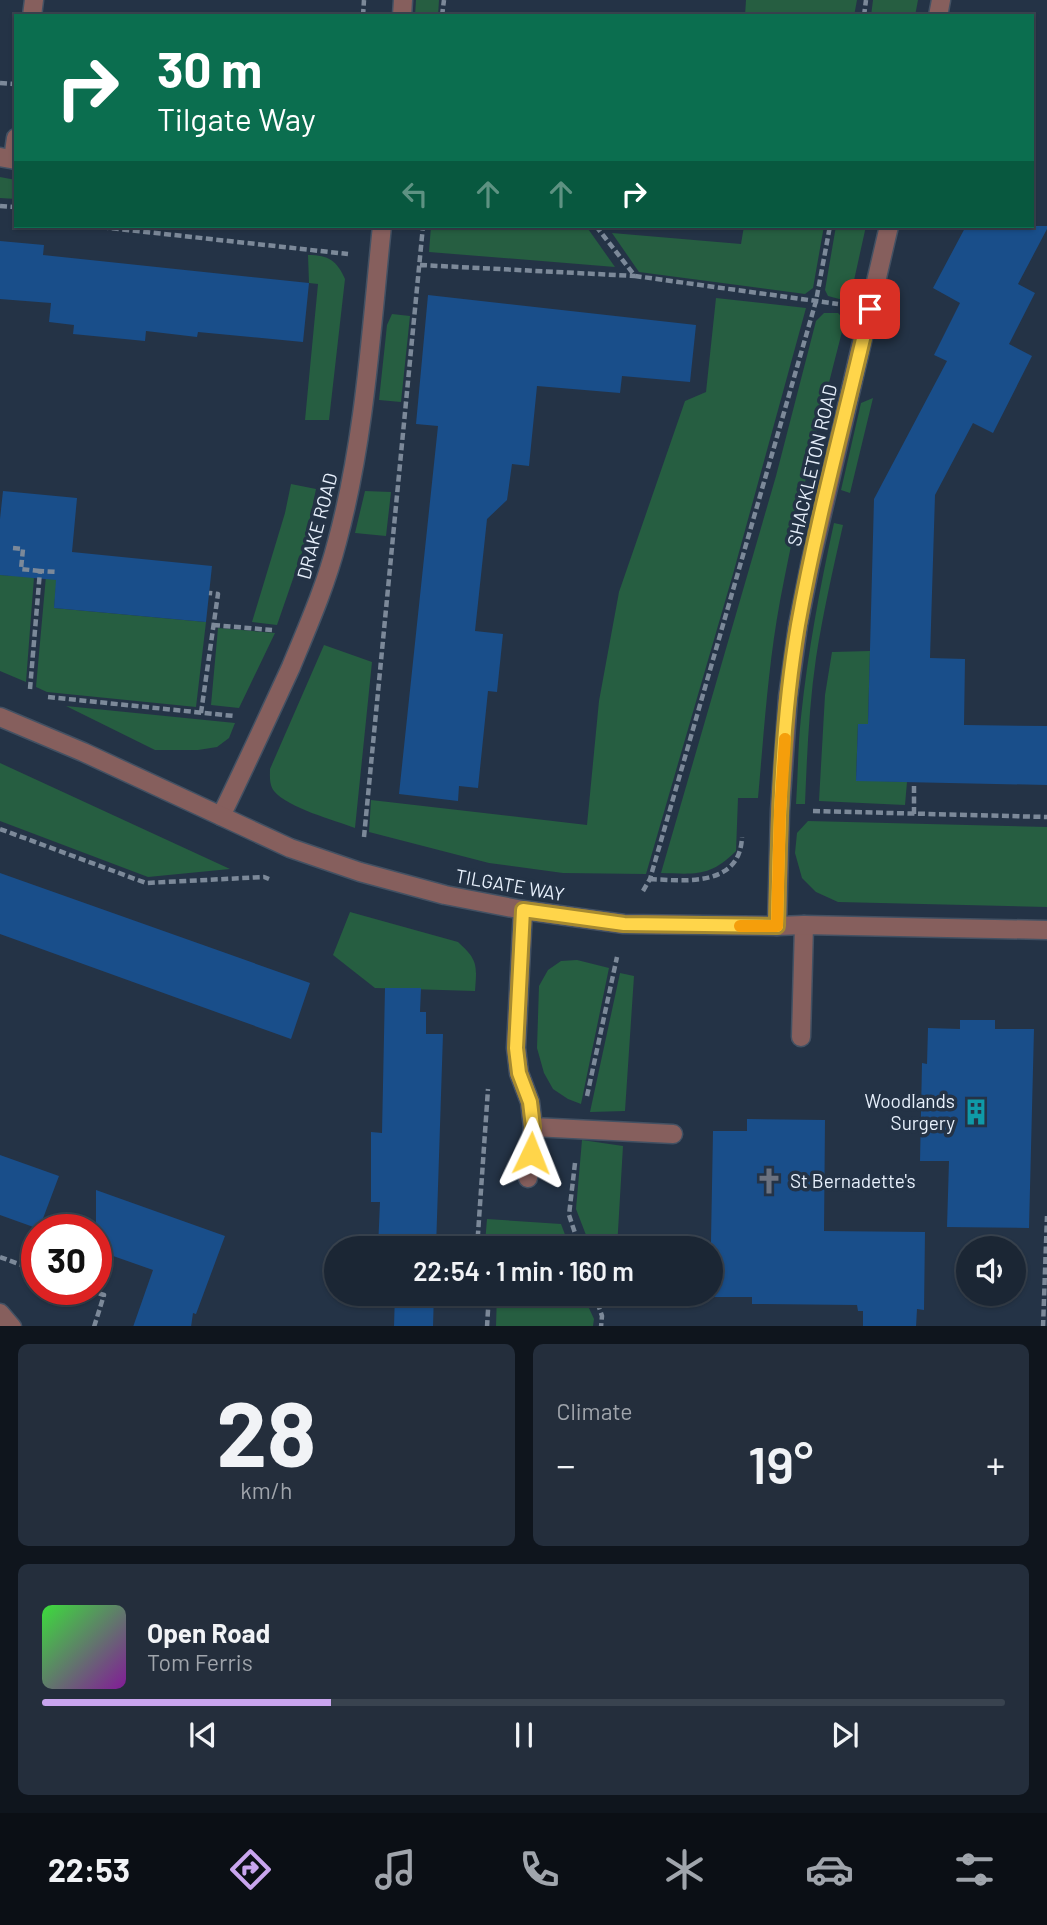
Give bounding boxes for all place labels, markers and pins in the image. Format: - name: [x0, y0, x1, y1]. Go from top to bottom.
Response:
- pin: [840, 279, 900, 339]
- place label: Woodlands Surgery: [864, 1089, 955, 1134]
- building icon: Woodlands Surgery: [961, 1097, 991, 1127]
- church icon: St Bernadette's: [754, 1166, 784, 1196]
- place label: St Bernadette's: [790, 1169, 916, 1192]

